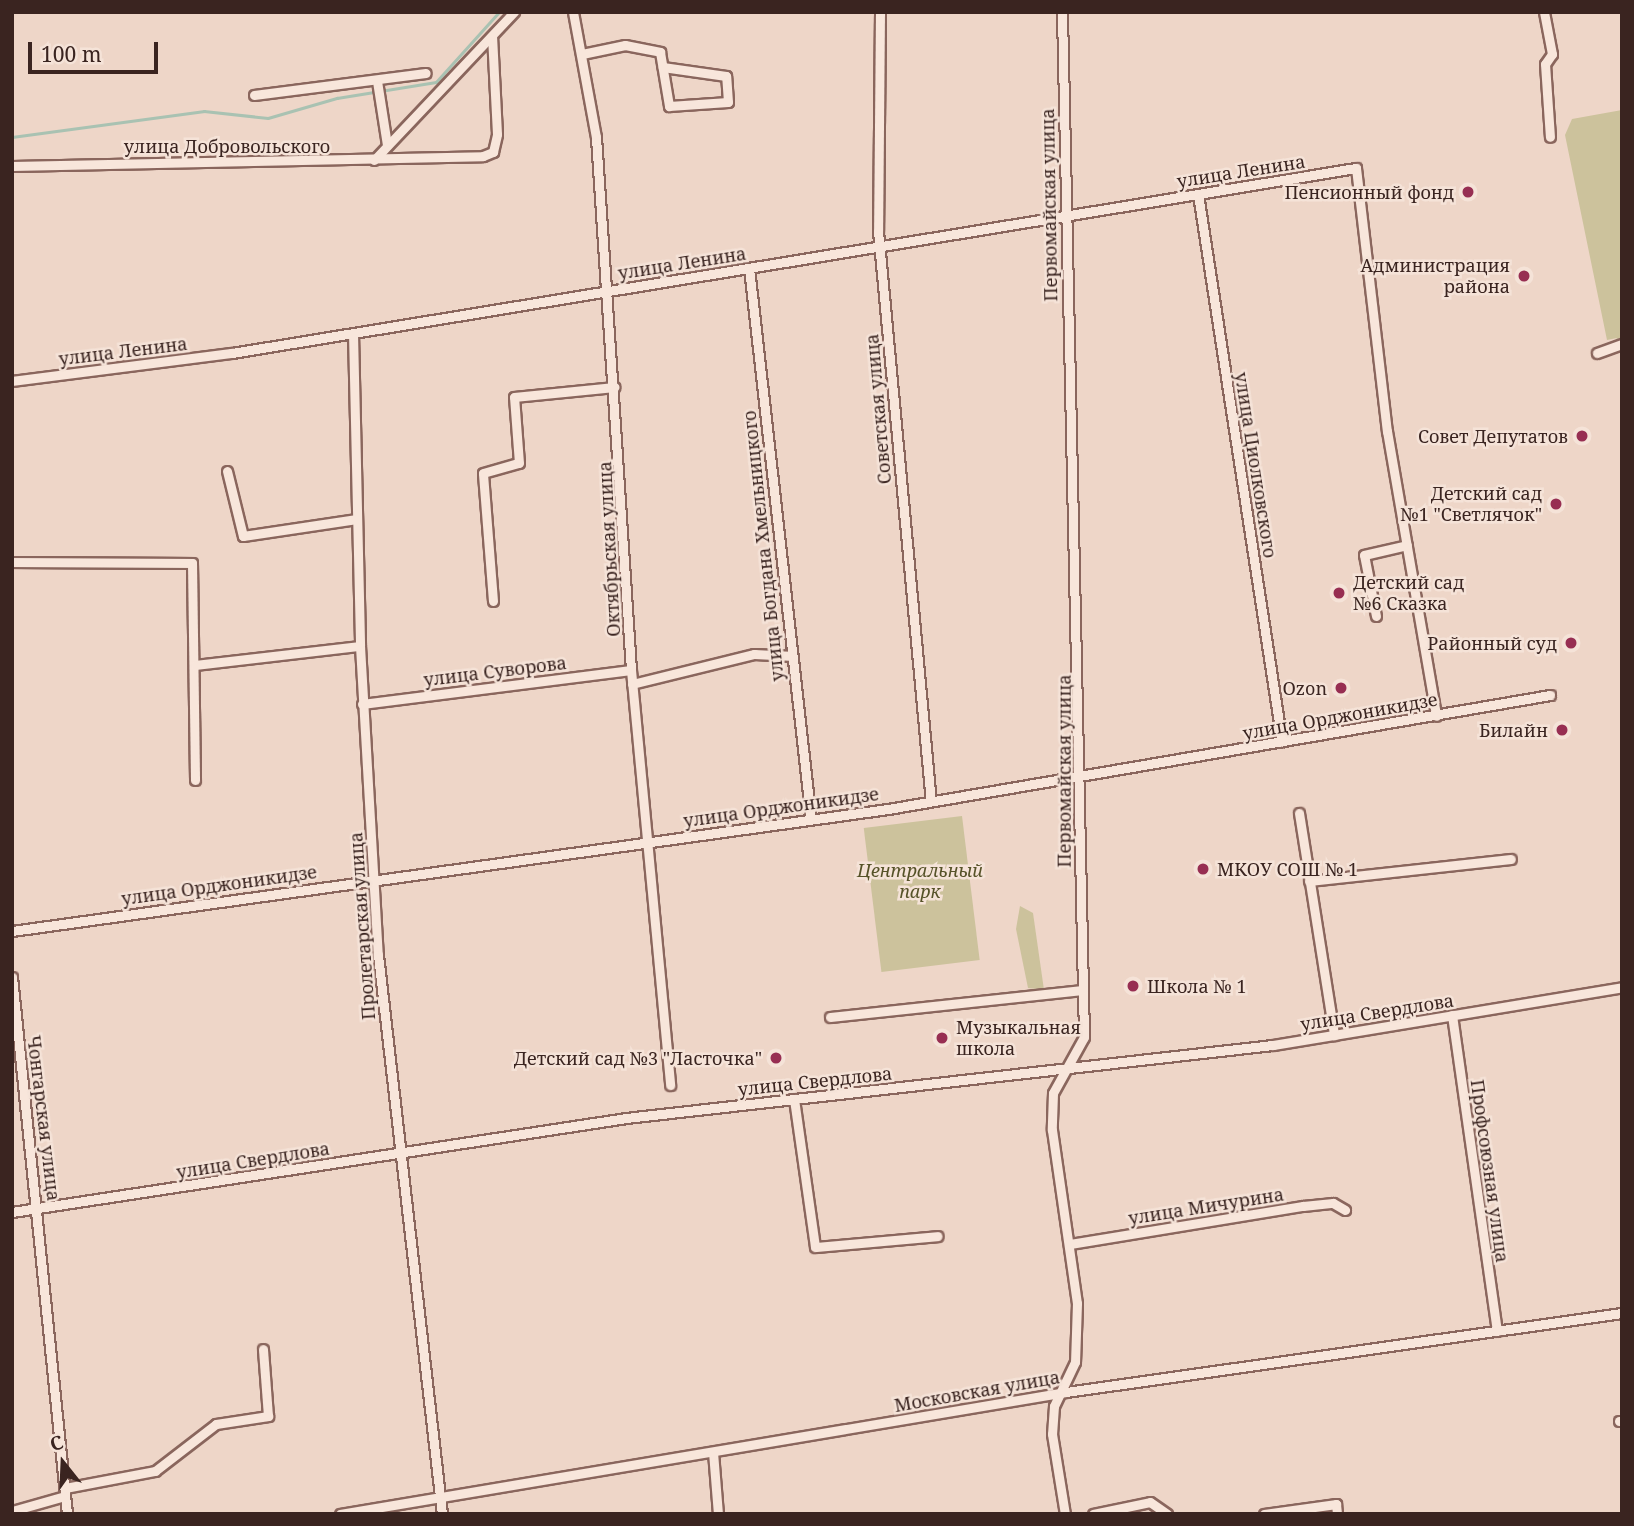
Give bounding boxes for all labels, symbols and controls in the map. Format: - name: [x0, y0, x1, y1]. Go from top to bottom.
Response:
- scale bar: [32, 28, 161, 72]
- text: 100 m: [41, 40, 102, 68]
- street label: Первомайская улица: [1037, 108, 1061, 302]
- street label: улица Добровольского: [124, 135, 330, 157]
- street label: улица Ленина: [1175, 150, 1307, 192]
- place label: Пенсионный фонд: [1284, 181, 1454, 203]
- marker: Пенсионный фонд: [1460, 184, 1476, 200]
- street label: улица Ленина: [616, 242, 748, 284]
- place label: Администрация района: [1361, 255, 1510, 298]
- marker: Администрация района: [1516, 268, 1532, 284]
- street label: улица Ленина: [57, 332, 189, 370]
- street label: Советская улица: [861, 333, 895, 485]
- street label: улица Циолковского: [1231, 371, 1281, 559]
- street label: улица Богдана Хмельницкого: [738, 410, 788, 682]
- place label: Совет Депутатов: [1418, 425, 1568, 447]
- marker: Совет Депутатов: [1574, 428, 1590, 444]
- street label: Октябрьская улица: [594, 461, 624, 637]
- place label: Детский сад №1 "Светлячок": [1400, 483, 1542, 526]
- marker: Детский сад №1 "Светлячок": [1548, 496, 1564, 512]
- place label: Детский сад №6 Сказка: [1353, 572, 1464, 614]
- marker: Детский сад №6 Сказка: [1331, 585, 1347, 601]
- place label: Районный суд: [1427, 632, 1557, 654]
- marker: Районный суд: [1563, 635, 1579, 651]
- street label: улица Суворова: [422, 652, 568, 690]
- street label: Первомайская улица: [1053, 674, 1075, 868]
- place label: Ozon: [1282, 677, 1327, 699]
- marker: Ozon: [1333, 680, 1349, 696]
- street label: улица Орджоникидзе: [1241, 688, 1439, 744]
- place label: Билайн: [1479, 719, 1548, 741]
- marker: Билайн: [1554, 722, 1570, 738]
- street label: улица Орджоникидзе: [682, 783, 880, 831]
- street label: Пролетарская улица: [345, 831, 379, 1021]
- place label: МКОУ СОШ № 1: [1217, 858, 1358, 880]
- park label: Центральный парк: [857, 860, 983, 903]
- street label: улица Орджоникидзе: [120, 861, 318, 909]
- marker: МКОУ СОШ № 1: [1195, 861, 1211, 877]
- place label: Школа № 1: [1147, 975, 1247, 997]
- marker: Школа № 1: [1125, 978, 1141, 994]
- street label: улица Свердлова: [1299, 989, 1455, 1035]
- place label: Музыкальная школа: [956, 1017, 1081, 1060]
- marker: Музыкальная школа: [934, 1030, 950, 1046]
- street label: Чонгарская улица: [23, 1034, 65, 1202]
- place label: Детский сад №3 "Ласточка": [514, 1047, 762, 1069]
- marker: Детский сад №3 "Ласточка": [768, 1050, 784, 1066]
- street label: улица Свердлова: [737, 1062, 893, 1100]
- street label: Профсоюзная улица: [1466, 1078, 1514, 1264]
- street label: улица Свердлова: [175, 1137, 331, 1183]
- street label: улица Мичурина: [1127, 1183, 1285, 1229]
- street label: Московская улица: [893, 1366, 1061, 1416]
- north arrow: [28, 1428, 98, 1498]
- text: С: [47, 1429, 66, 1457]

